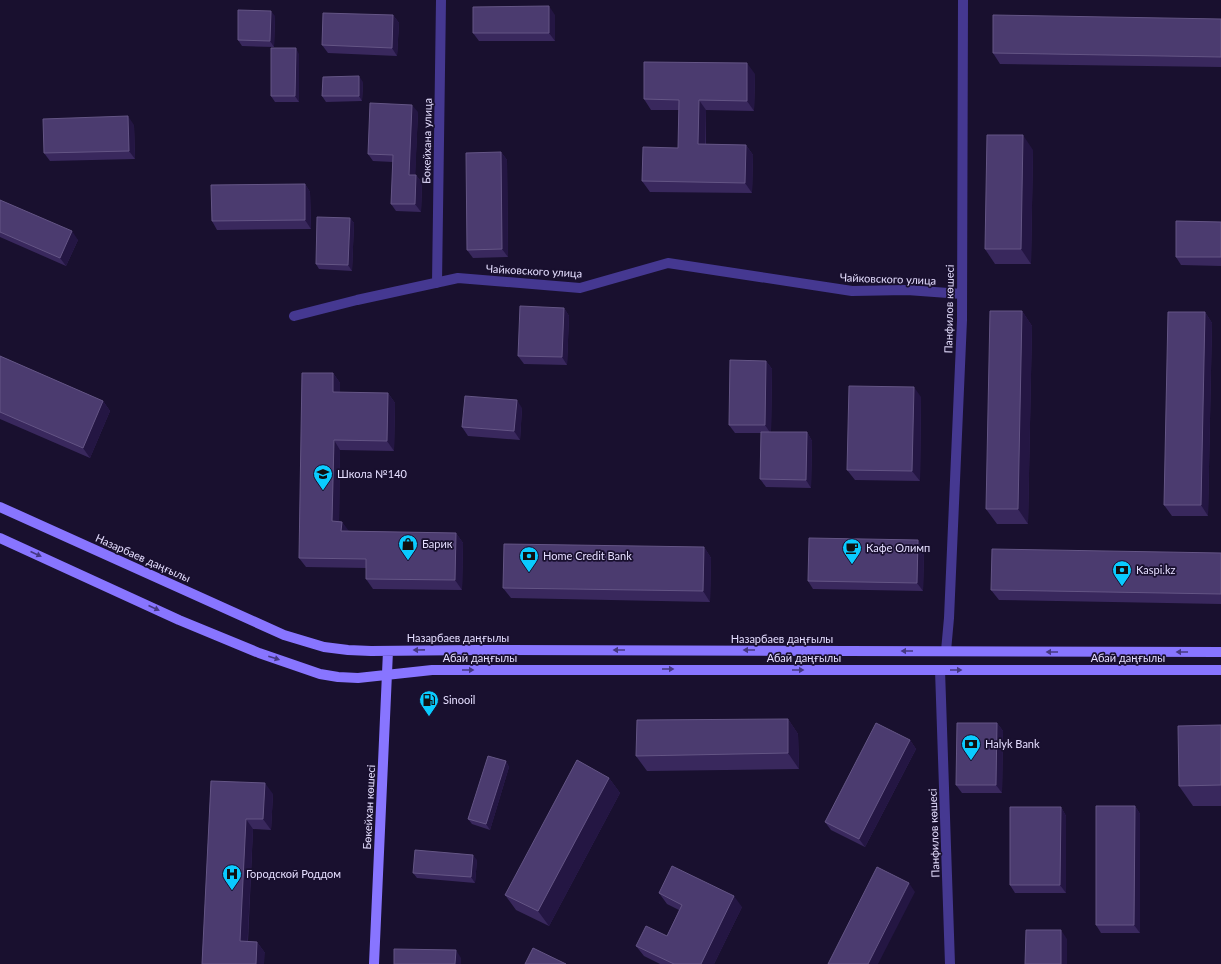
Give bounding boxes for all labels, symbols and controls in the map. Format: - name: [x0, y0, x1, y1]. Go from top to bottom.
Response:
- street label: Бокейхана улица: [419, 98, 434, 184]
- street label: Чайковского улица: [486, 261, 583, 280]
- street label: Панфилов көшесі: [941, 264, 956, 354]
- street label: Чайковского улица: [840, 270, 936, 287]
- school or university icon: Школа №140: [312, 463, 334, 491]
- place label: Школа №140: [337, 467, 408, 480]
- street label: Назарбаев даңғылы: [94, 531, 193, 584]
- shop icon: Барик: [397, 533, 419, 561]
- place label: Барик: [422, 537, 453, 550]
- cafe icon: Кафе Олимп: [841, 537, 863, 565]
- place label: Кафе Олимп: [866, 541, 930, 554]
- bank icon: Home Credit Bank: [518, 545, 540, 573]
- place label: Home Credit Bank: [543, 549, 632, 562]
- one-way arrow: [30, 552, 42, 558]
- bank icon: Kaspi.kz: [1111, 559, 1133, 587]
- place label: Kaspi.kz: [1136, 563, 1175, 576]
- one-way arrow: [148, 605, 159, 611]
- street label: Назарбаев даңғылы: [407, 631, 509, 644]
- street label: Назарбаев даңғылы: [731, 632, 833, 645]
- one-way arrow: [412, 647, 425, 653]
- one-way arrow: [612, 647, 625, 653]
- one-way arrow: [743, 647, 755, 654]
- one-way arrow: [900, 648, 913, 654]
- one-way arrow: [1045, 649, 1058, 655]
- one-way arrow: [1175, 649, 1188, 655]
- street label: Абай даңғылы: [443, 651, 517, 664]
- street label: Абай даңғылы: [767, 651, 841, 664]
- street label: Абай даңғылы: [1091, 651, 1165, 664]
- one-way arrow: [268, 655, 280, 661]
- one-way arrow: [662, 666, 675, 672]
- one-way arrow: [462, 667, 475, 673]
- one-way arrow: [792, 667, 805, 673]
- one-way arrow: [950, 667, 963, 673]
- fuel station icon: Sinooil: [418, 689, 440, 717]
- place label: Sinooil: [443, 693, 475, 706]
- bank icon: Halyk Bank: [960, 733, 982, 761]
- place label: Halyk Bank: [985, 737, 1040, 750]
- street label: Бөкейхан көшесі: [360, 764, 377, 850]
- street label: Панфилов көшесі: [925, 788, 942, 878]
- hospital icon: Городской Роддом: [221, 863, 243, 891]
- place label: Городской Роддом: [246, 867, 341, 880]

